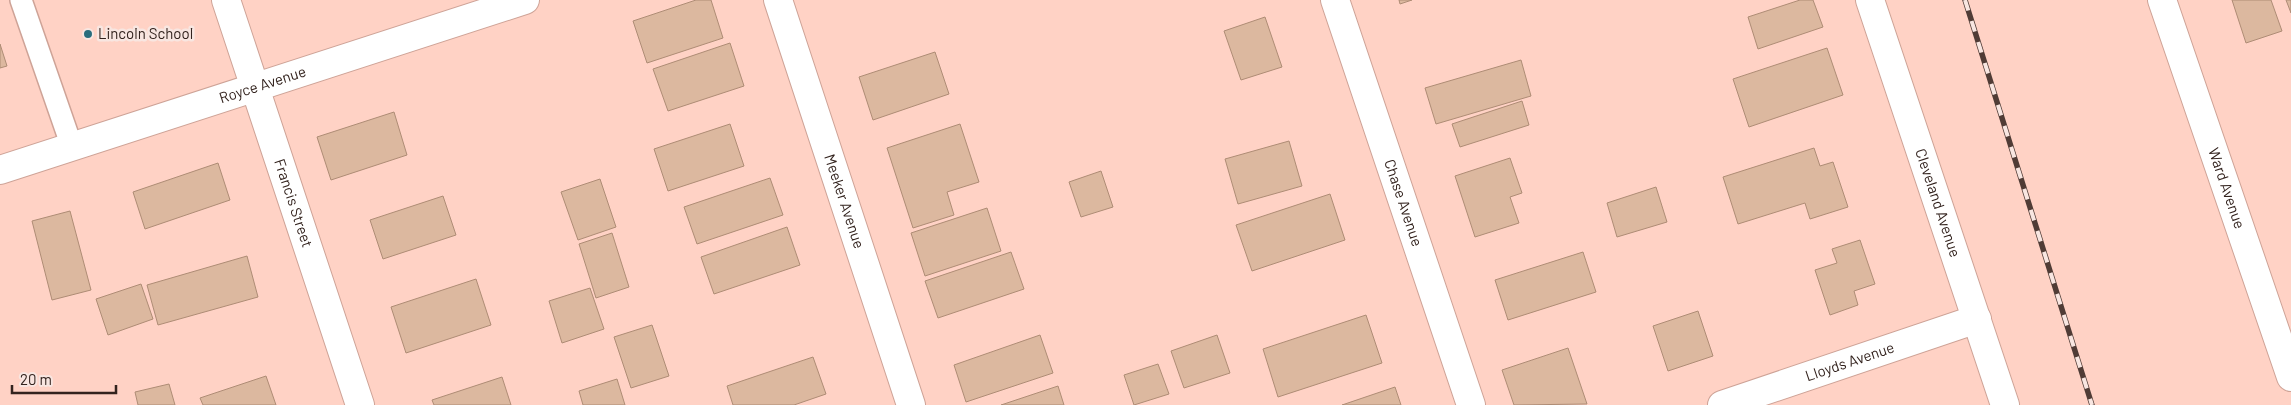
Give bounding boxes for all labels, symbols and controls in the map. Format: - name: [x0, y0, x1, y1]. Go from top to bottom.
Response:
- place label: Lincoln School: [98, 24, 193, 42]
- marker: Lincoln School: [82, 28, 94, 40]
- street label: Royce Avenue: [217, 62, 308, 106]
- street label: Ward Avenue: [2205, 145, 2250, 231]
- street label: Cleveland Avenue: [1912, 146, 1965, 259]
- street label: Meeker Avenue: [821, 152, 869, 251]
- street label: Francis Street: [271, 156, 317, 249]
- street label: Chase Avenue: [1381, 157, 1427, 248]
- street label: Lloyds Avenue: [1803, 338, 1896, 384]
- scale bar: [12, 362, 116, 394]
- text: 20 m: [20, 370, 52, 388]

